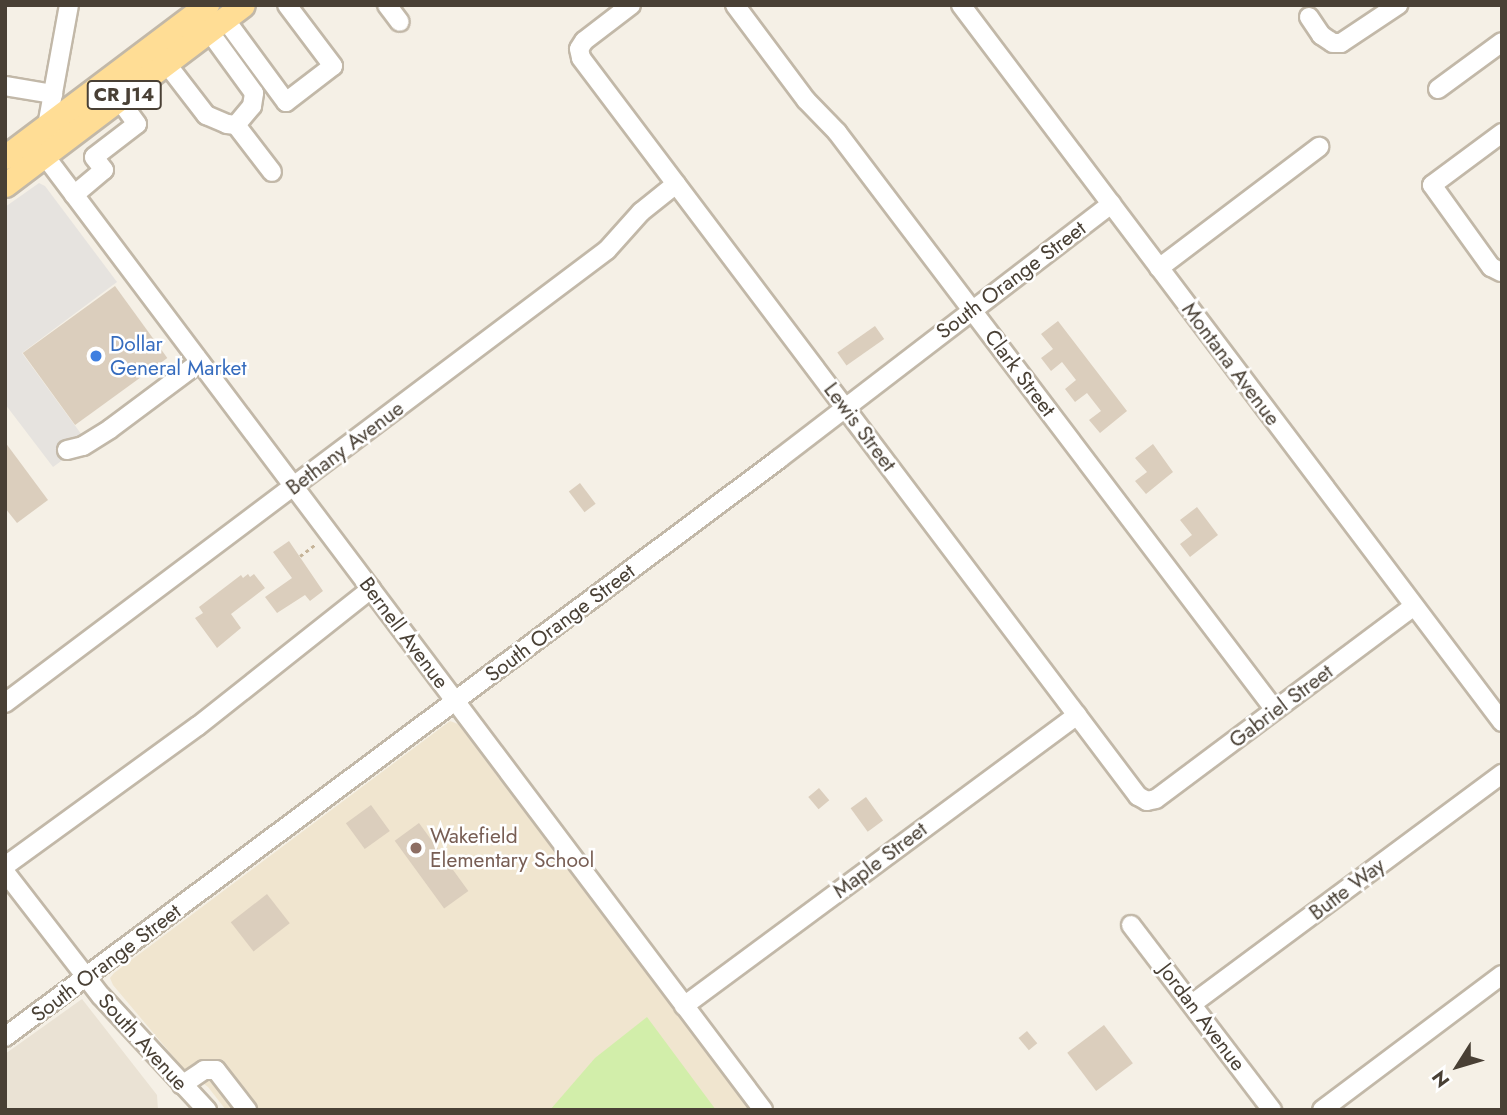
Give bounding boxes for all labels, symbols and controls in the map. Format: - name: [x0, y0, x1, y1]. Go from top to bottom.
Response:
- road number: CR J14: [86, 80, 162, 110]
- street label: South Orange Street: [931, 216, 1091, 344]
- street label: Montana Avenue: [1177, 298, 1285, 430]
- street label: Clark Street: [979, 325, 1061, 421]
- place label: Dollar General Market: [110, 331, 246, 381]
- marker: Dollar General Market: [88, 348, 104, 364]
- street label: Lewis Street: [818, 378, 902, 476]
- street label: Bethany Avenue: [281, 396, 409, 500]
- street label: South Orange Street: [480, 559, 640, 687]
- street label: Bernell Avenue: [354, 572, 454, 694]
- street label: Gabriel Street: [1224, 659, 1338, 753]
- street label: Maple Street: [828, 816, 932, 904]
- place label: Wakefield Elementary School: [430, 823, 594, 873]
- marker: Wakefield Elementary School: [408, 840, 424, 856]
- street label: Butte Way: [1304, 852, 1390, 926]
- street label: South Orange Street: [26, 899, 186, 1027]
- street label: Jordan Avenue: [1153, 958, 1251, 1076]
- street label: South Avenue: [93, 988, 193, 1096]
- north arrow: [1423, 1031, 1493, 1101]
- text: N: [1426, 1065, 1456, 1093]

